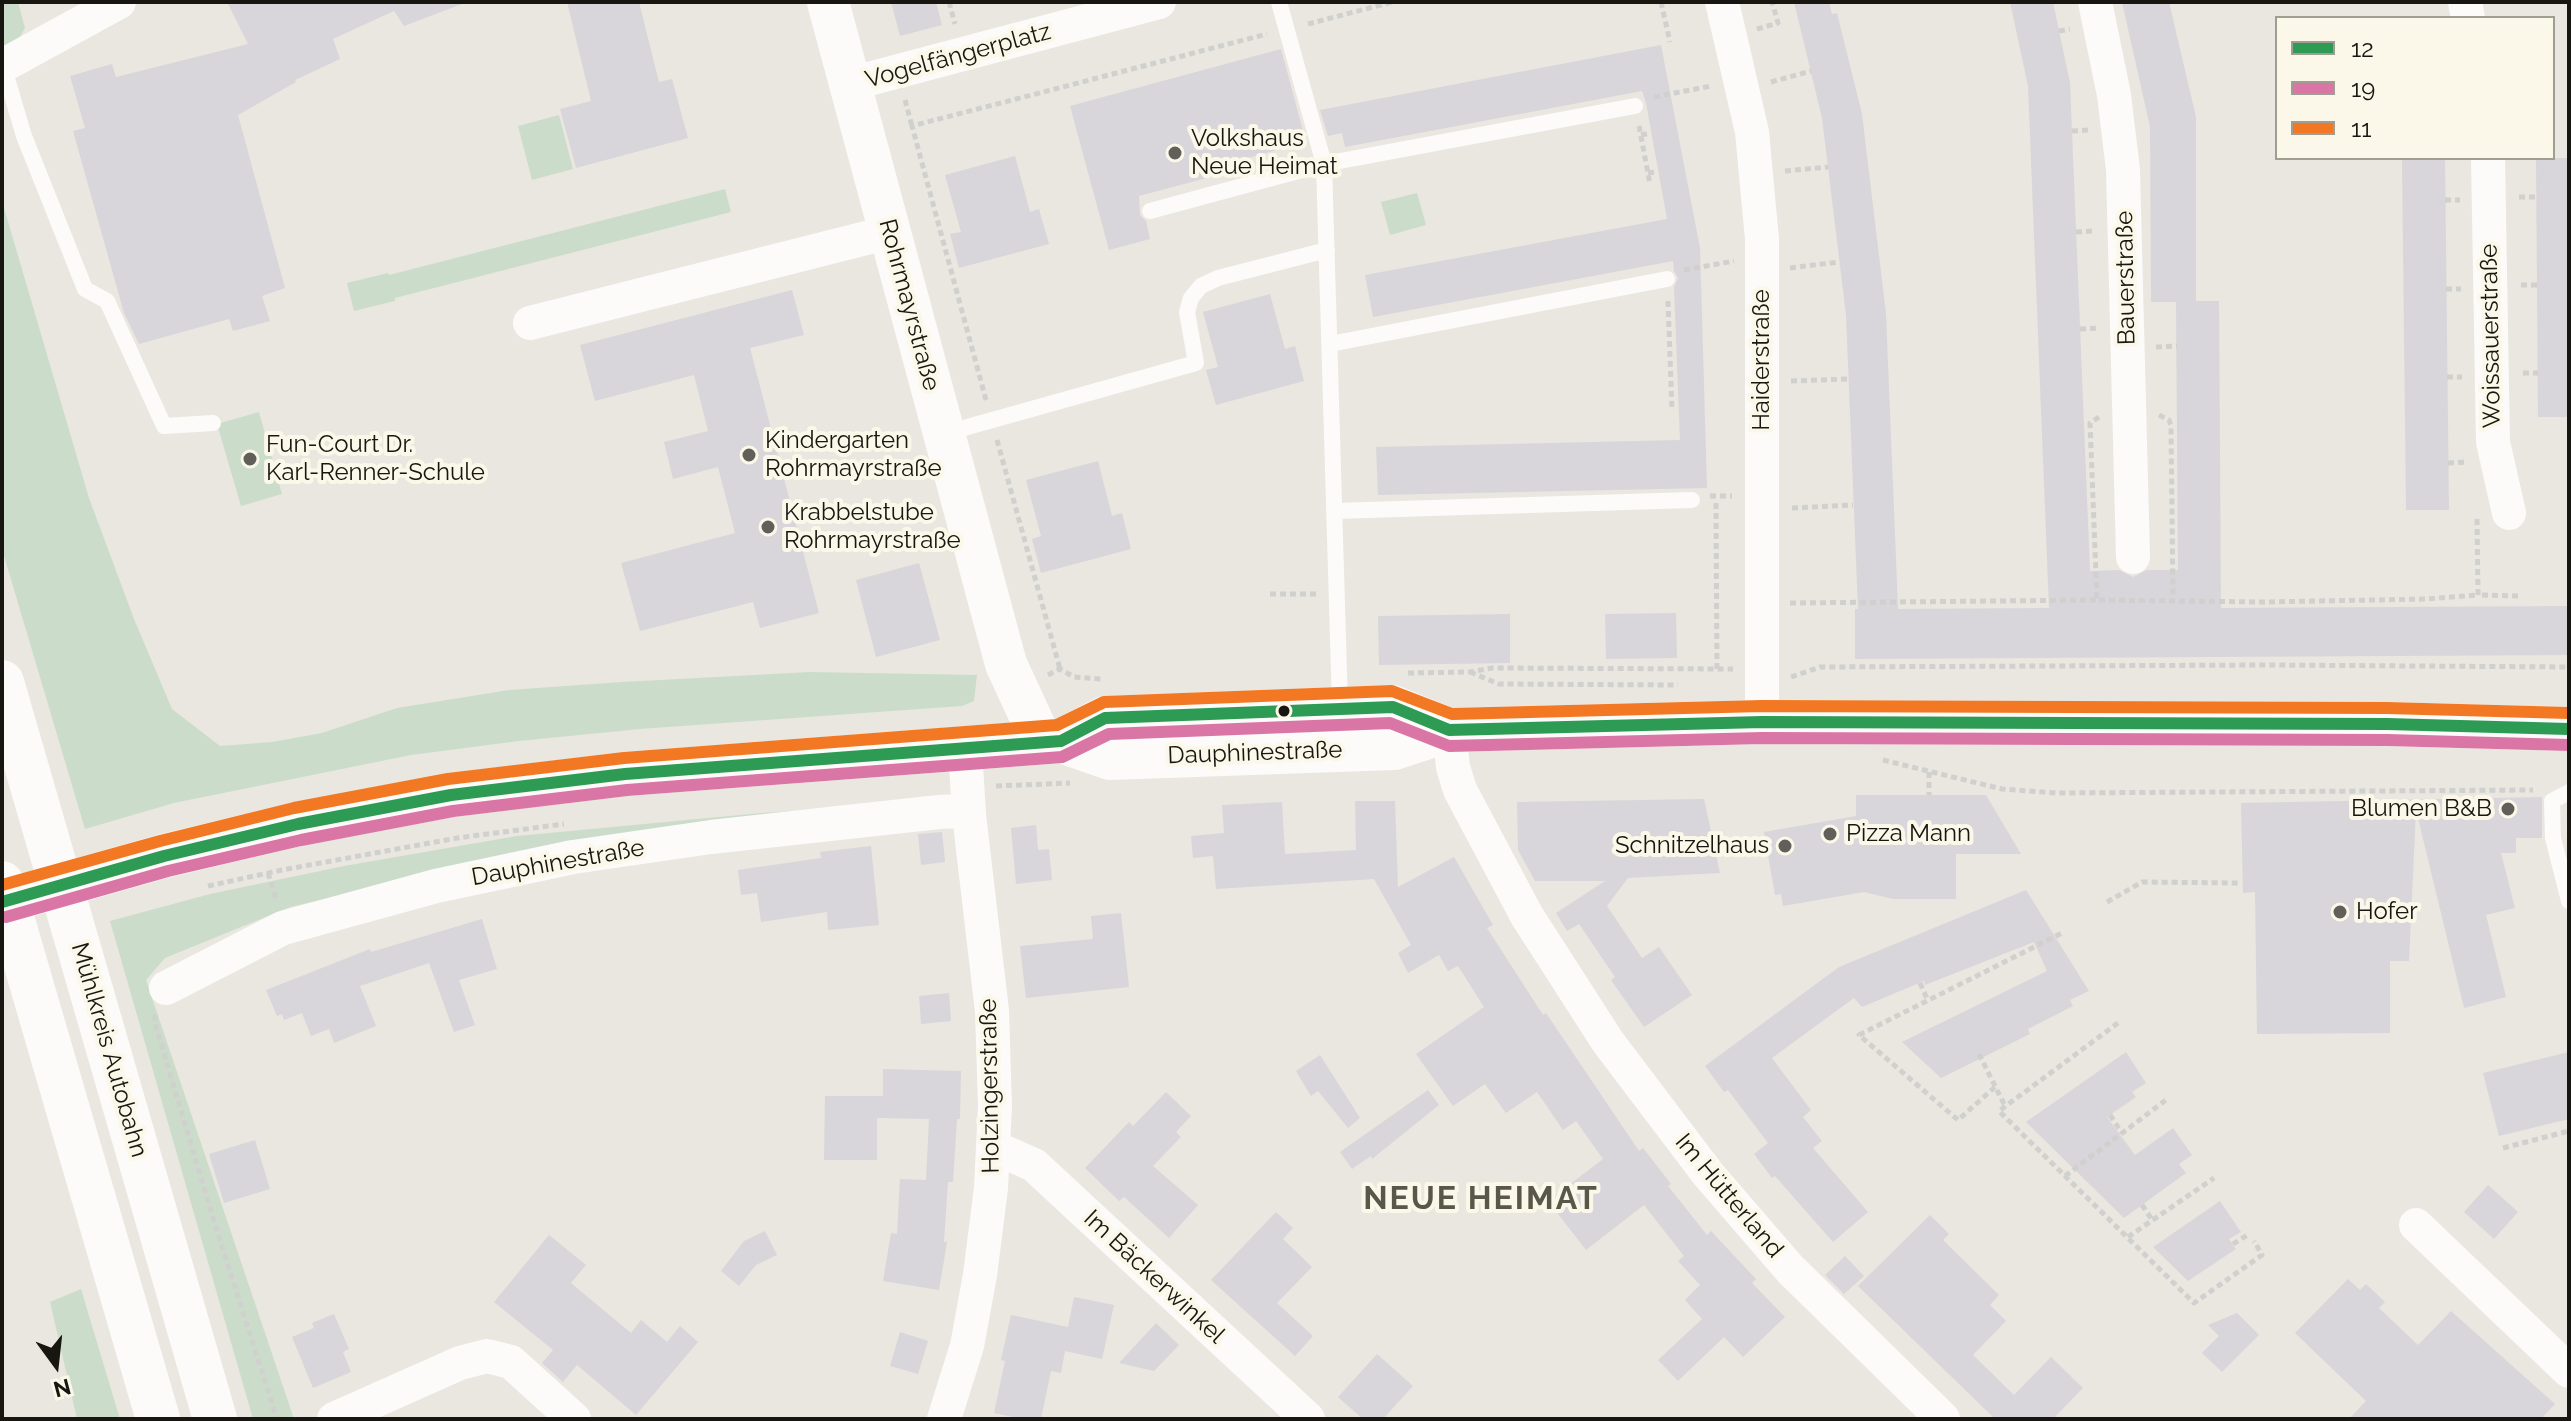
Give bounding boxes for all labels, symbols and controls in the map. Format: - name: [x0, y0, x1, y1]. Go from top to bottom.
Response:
- legend: [2275, 16, 2555, 160]
- street label: Vogelfängerplatz: [862, 17, 1054, 95]
- text: 12: [2351, 34, 2374, 63]
- text: 19: [2351, 74, 2375, 103]
- text: 11: [2351, 114, 2372, 143]
- place label: Volkshaus Neue Heimat: [1191, 125, 1338, 181]
- marker: Volkshaus Neue Heimat: [1166, 144, 1184, 162]
- street label: Bauerstraße: [2110, 211, 2142, 345]
- street label: Rohrmayrstraße: [872, 216, 946, 394]
- street label: Woissauerstraße: [2475, 244, 2507, 428]
- street label: Haiderstraße: [1748, 289, 1776, 431]
- place label: Kindergarten Rohrmayrstraße: [765, 427, 942, 483]
- place label: Fun-Court Dr. Karl-Renner-Schule: [266, 431, 485, 487]
- marker: Kindergarten Rohrmayrstraße: [740, 446, 758, 464]
- marker: Fun-Court Dr. Karl-Renner-Schule: [241, 450, 259, 468]
- place label: Krabbelstube Rohrmayrstraße: [784, 499, 961, 555]
- marker: Krabbelstube Rohrmayrstraße: [759, 518, 777, 536]
- unlabelled marker: [1276, 703, 1292, 719]
- street label: Dauphinestraße: [1167, 736, 1343, 770]
- place label: Blumen B&B: [2351, 795, 2492, 823]
- marker: Blumen B&B: [2499, 800, 2517, 818]
- place label: Pizza Mann: [1846, 820, 1971, 848]
- marker: Pizza Mann: [1821, 825, 1839, 843]
- place label: Schnitzelhaus: [1615, 832, 1769, 860]
- street label: Dauphinestraße: [469, 834, 647, 892]
- marker: Schnitzelhaus: [1776, 837, 1794, 855]
- place label: Hofer: [2356, 898, 2418, 926]
- marker: Hofer: [2331, 903, 2349, 921]
- street label: Mühlkreis Autobahn: [65, 939, 153, 1161]
- street label: Holzingerstraße: [974, 998, 1006, 1174]
- street label: Im Hütterland: [1669, 1128, 1789, 1264]
- district label: NEUE HEIMAT: [1363, 1180, 1599, 1218]
- street label: Im Bäckerwinkel: [1077, 1204, 1231, 1350]
- north arrow: [16, 1325, 96, 1405]
- text: N: [51, 1373, 74, 1403]

